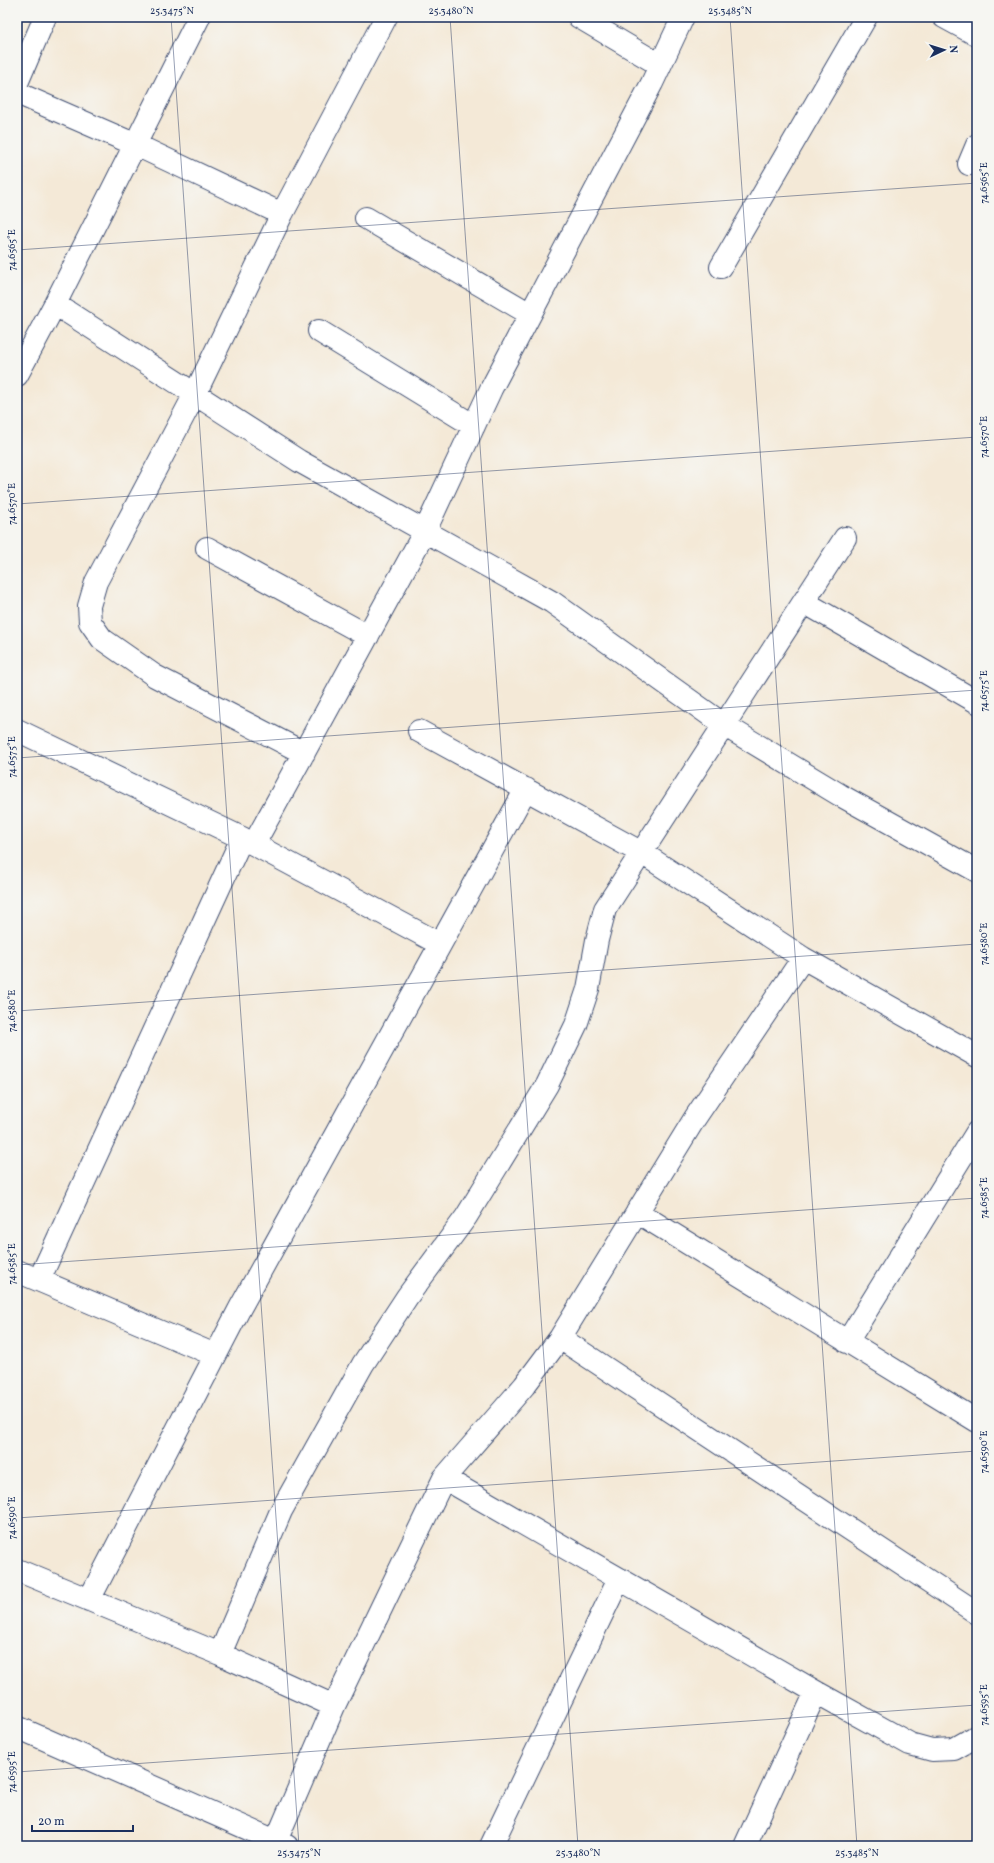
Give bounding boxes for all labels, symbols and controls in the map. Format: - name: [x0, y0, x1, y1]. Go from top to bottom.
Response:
- text: 25.3475°N: [150, 4, 195, 18]
- text: 25.3480°N: [428, 4, 474, 18]
- text: 25.3485°N: [708, 4, 753, 18]
- north arrow: [924, 30, 964, 70]
- text: N: [945, 45, 960, 54]
- text: 74.6565°E: [977, 162, 991, 204]
- text: 74.6565°E: [5, 229, 19, 271]
- text: 74.6570°E: [977, 416, 991, 458]
- text: 74.6570°E: [5, 483, 19, 525]
- text: 74.6575°E: [977, 670, 991, 712]
- text: 74.6575°E: [5, 736, 19, 778]
- text: 74.6580°E: [977, 923, 991, 965]
- text: 74.6580°E: [5, 990, 19, 1032]
- text: 74.6585°E: [977, 1177, 991, 1219]
- text: 74.6585°E: [5, 1243, 19, 1285]
- text: 74.6590°E: [977, 1431, 991, 1473]
- text: 74.6590°E: [5, 1497, 19, 1539]
- text: 74.6595°E: [977, 1684, 991, 1726]
- text: 74.6595°E: [5, 1751, 19, 1793]
- scale bar: [32, 1807, 133, 1833]
- text: 20 m: [38, 1814, 65, 1830]
- text: 25.3475°N: [277, 1846, 322, 1860]
- text: 25.3480°N: [555, 1846, 601, 1860]
- text: 25.3485°N: [835, 1846, 880, 1860]

